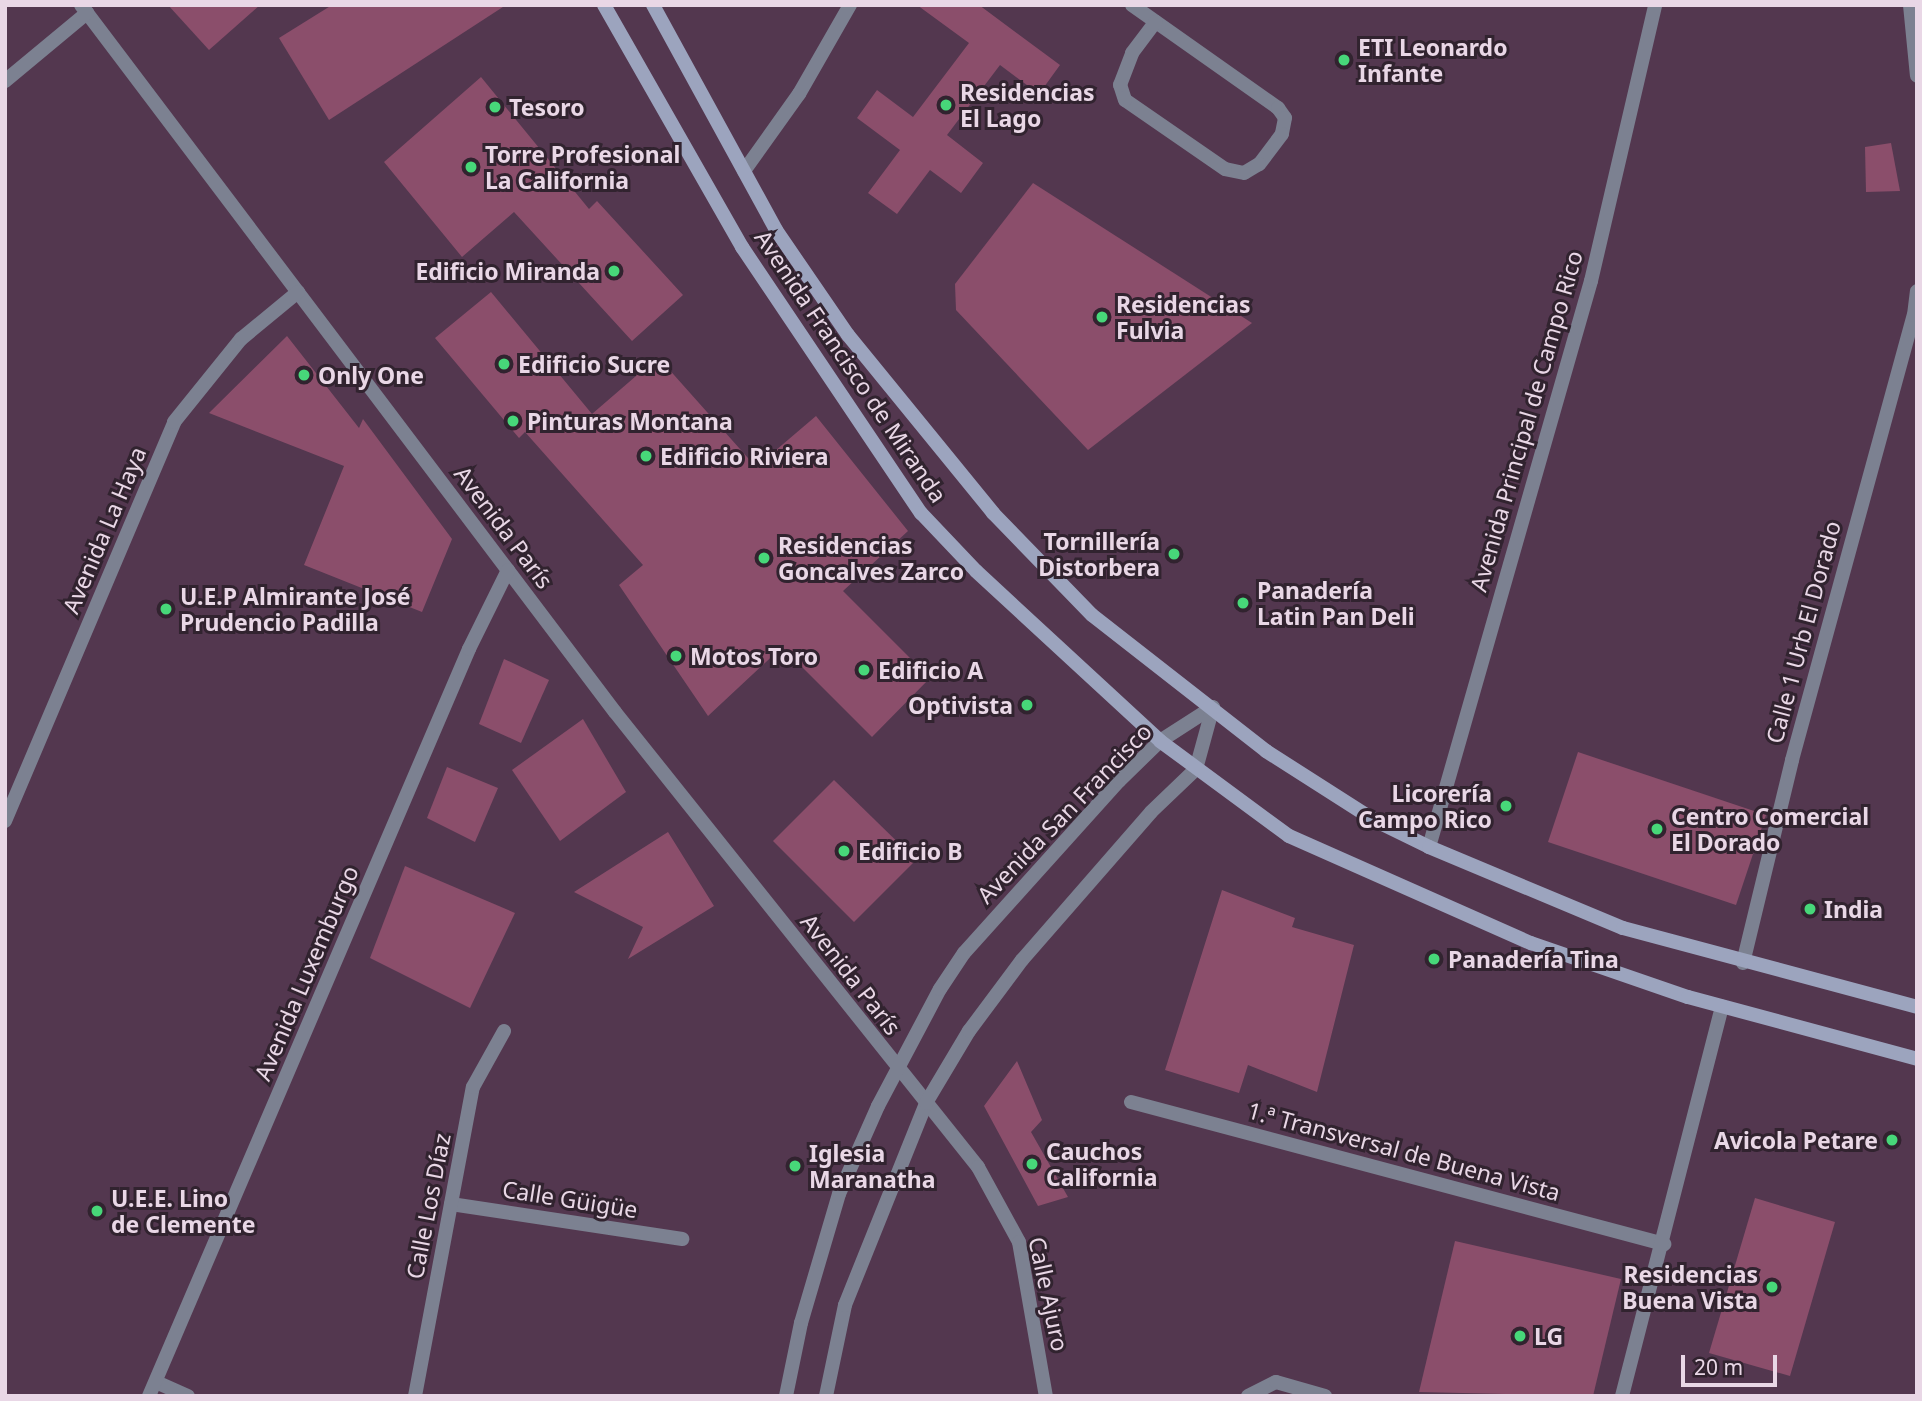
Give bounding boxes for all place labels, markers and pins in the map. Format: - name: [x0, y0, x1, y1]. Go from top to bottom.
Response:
- place label: ETI Leonardo Infante: [1358, 33, 1507, 87]
- marker: ETI Leonardo Infante: [1336, 52, 1352, 68]
- place label: Residencias El Lago: [960, 78, 1095, 132]
- place label: Tesoro: [509, 93, 585, 121]
- marker: Residencias El Lago: [938, 97, 954, 113]
- marker: Tesoro: [487, 99, 503, 115]
- place label: Torre Profesional La California: [485, 140, 680, 194]
- marker: Torre Profesional La California: [463, 159, 479, 175]
- place label: Edificio Miranda: [415, 257, 600, 285]
- marker: Edificio Miranda: [606, 263, 622, 279]
- place label: Residencias Fulvia: [1116, 290, 1251, 344]
- marker: Residencias Fulvia: [1094, 309, 1110, 325]
- place label: Edificio Sucre: [518, 350, 670, 378]
- marker: Edificio Sucre: [496, 356, 512, 372]
- place label: Only One: [318, 361, 424, 389]
- marker: Only One: [296, 367, 312, 383]
- place label: Pinturas Montana: [527, 407, 733, 435]
- marker: Pinturas Montana: [505, 413, 521, 429]
- place label: Edificio Riviera: [660, 442, 828, 470]
- marker: Edificio Riviera: [638, 448, 654, 464]
- place label: Tornillería Distorbera: [1038, 527, 1160, 581]
- place label: Residencias Goncalves Zarco: [778, 531, 964, 585]
- marker: Tornillería Distorbera: [1166, 546, 1182, 562]
- marker: Residencias Goncalves Zarco: [756, 550, 772, 566]
- place label: Panadería Latin Pan Deli: [1257, 576, 1415, 630]
- place label: U.E.P Almirante José Prudencio Padilla: [180, 582, 411, 636]
- marker: Panadería Latin Pan Deli: [1235, 595, 1251, 611]
- marker: U.E.P Almirante José Prudencio Padilla: [158, 601, 174, 617]
- place label: Motos Toro: [690, 642, 818, 670]
- marker: Motos Toro: [668, 648, 684, 664]
- place label: Edificio A: [878, 656, 983, 684]
- marker: Edificio A: [856, 662, 872, 678]
- place label: Optivista: [908, 691, 1013, 719]
- marker: Optivista: [1019, 697, 1035, 713]
- place label: Licorería Campo Rico: [1358, 779, 1492, 833]
- marker: Licorería Campo Rico: [1498, 798, 1514, 814]
- place label: Centro Comercial El Dorado: [1671, 802, 1869, 856]
- marker: Centro Comercial El Dorado: [1649, 821, 1665, 837]
- place label: Edificio B: [858, 837, 962, 865]
- marker: Edificio B: [836, 843, 852, 859]
- place label: India: [1824, 895, 1883, 923]
- marker: India: [1802, 901, 1818, 917]
- place label: Panadería Tina: [1448, 945, 1619, 973]
- marker: Panadería Tina: [1426, 951, 1442, 967]
- place label: Avicola Petare: [1714, 1126, 1878, 1154]
- marker: Avicola Petare: [1884, 1132, 1900, 1148]
- place label: Cauchos California: [1046, 1137, 1157, 1191]
- place label: Iglesia Maranatha: [809, 1139, 935, 1193]
- marker: Cauchos California: [1024, 1156, 1040, 1172]
- marker: Iglesia Maranatha: [787, 1158, 803, 1174]
- place label: U.E.E. Lino de Clemente: [111, 1184, 255, 1238]
- marker: U.E.E. Lino de Clemente: [89, 1203, 105, 1219]
- place label: Residencias Buena Vista: [1622, 1260, 1758, 1314]
- marker: Residencias Buena Vista: [1764, 1279, 1780, 1295]
- place label: LG: [1534, 1322, 1563, 1350]
- marker: LG: [1512, 1328, 1528, 1344]

